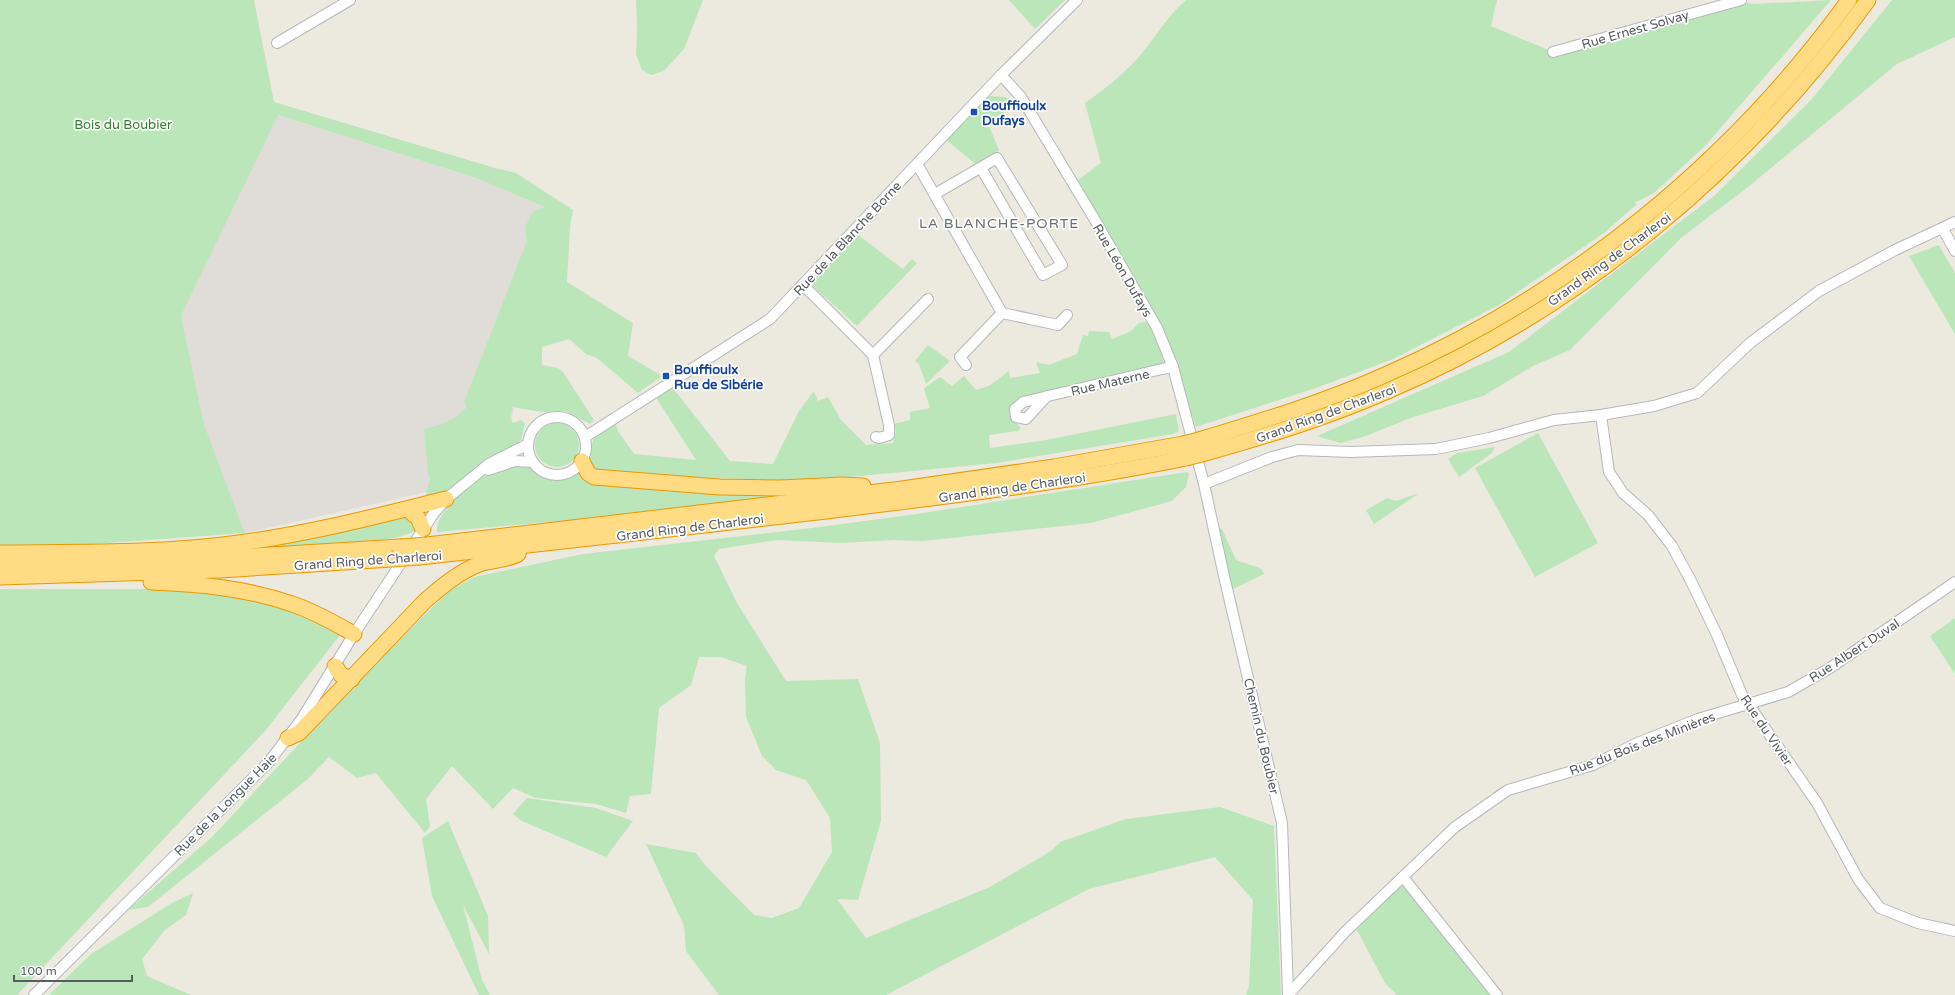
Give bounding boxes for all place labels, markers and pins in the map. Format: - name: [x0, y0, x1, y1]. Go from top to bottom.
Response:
- place label: Bouffioulx Dufays: [982, 98, 1046, 129]
- marker: Bouffioulx Dufays: [969, 107, 979, 117]
- place label: Bouffioulx Rue de Sibérie: [674, 362, 764, 393]
- marker: Bouffioulx Rue de Sibérie: [661, 371, 671, 381]

